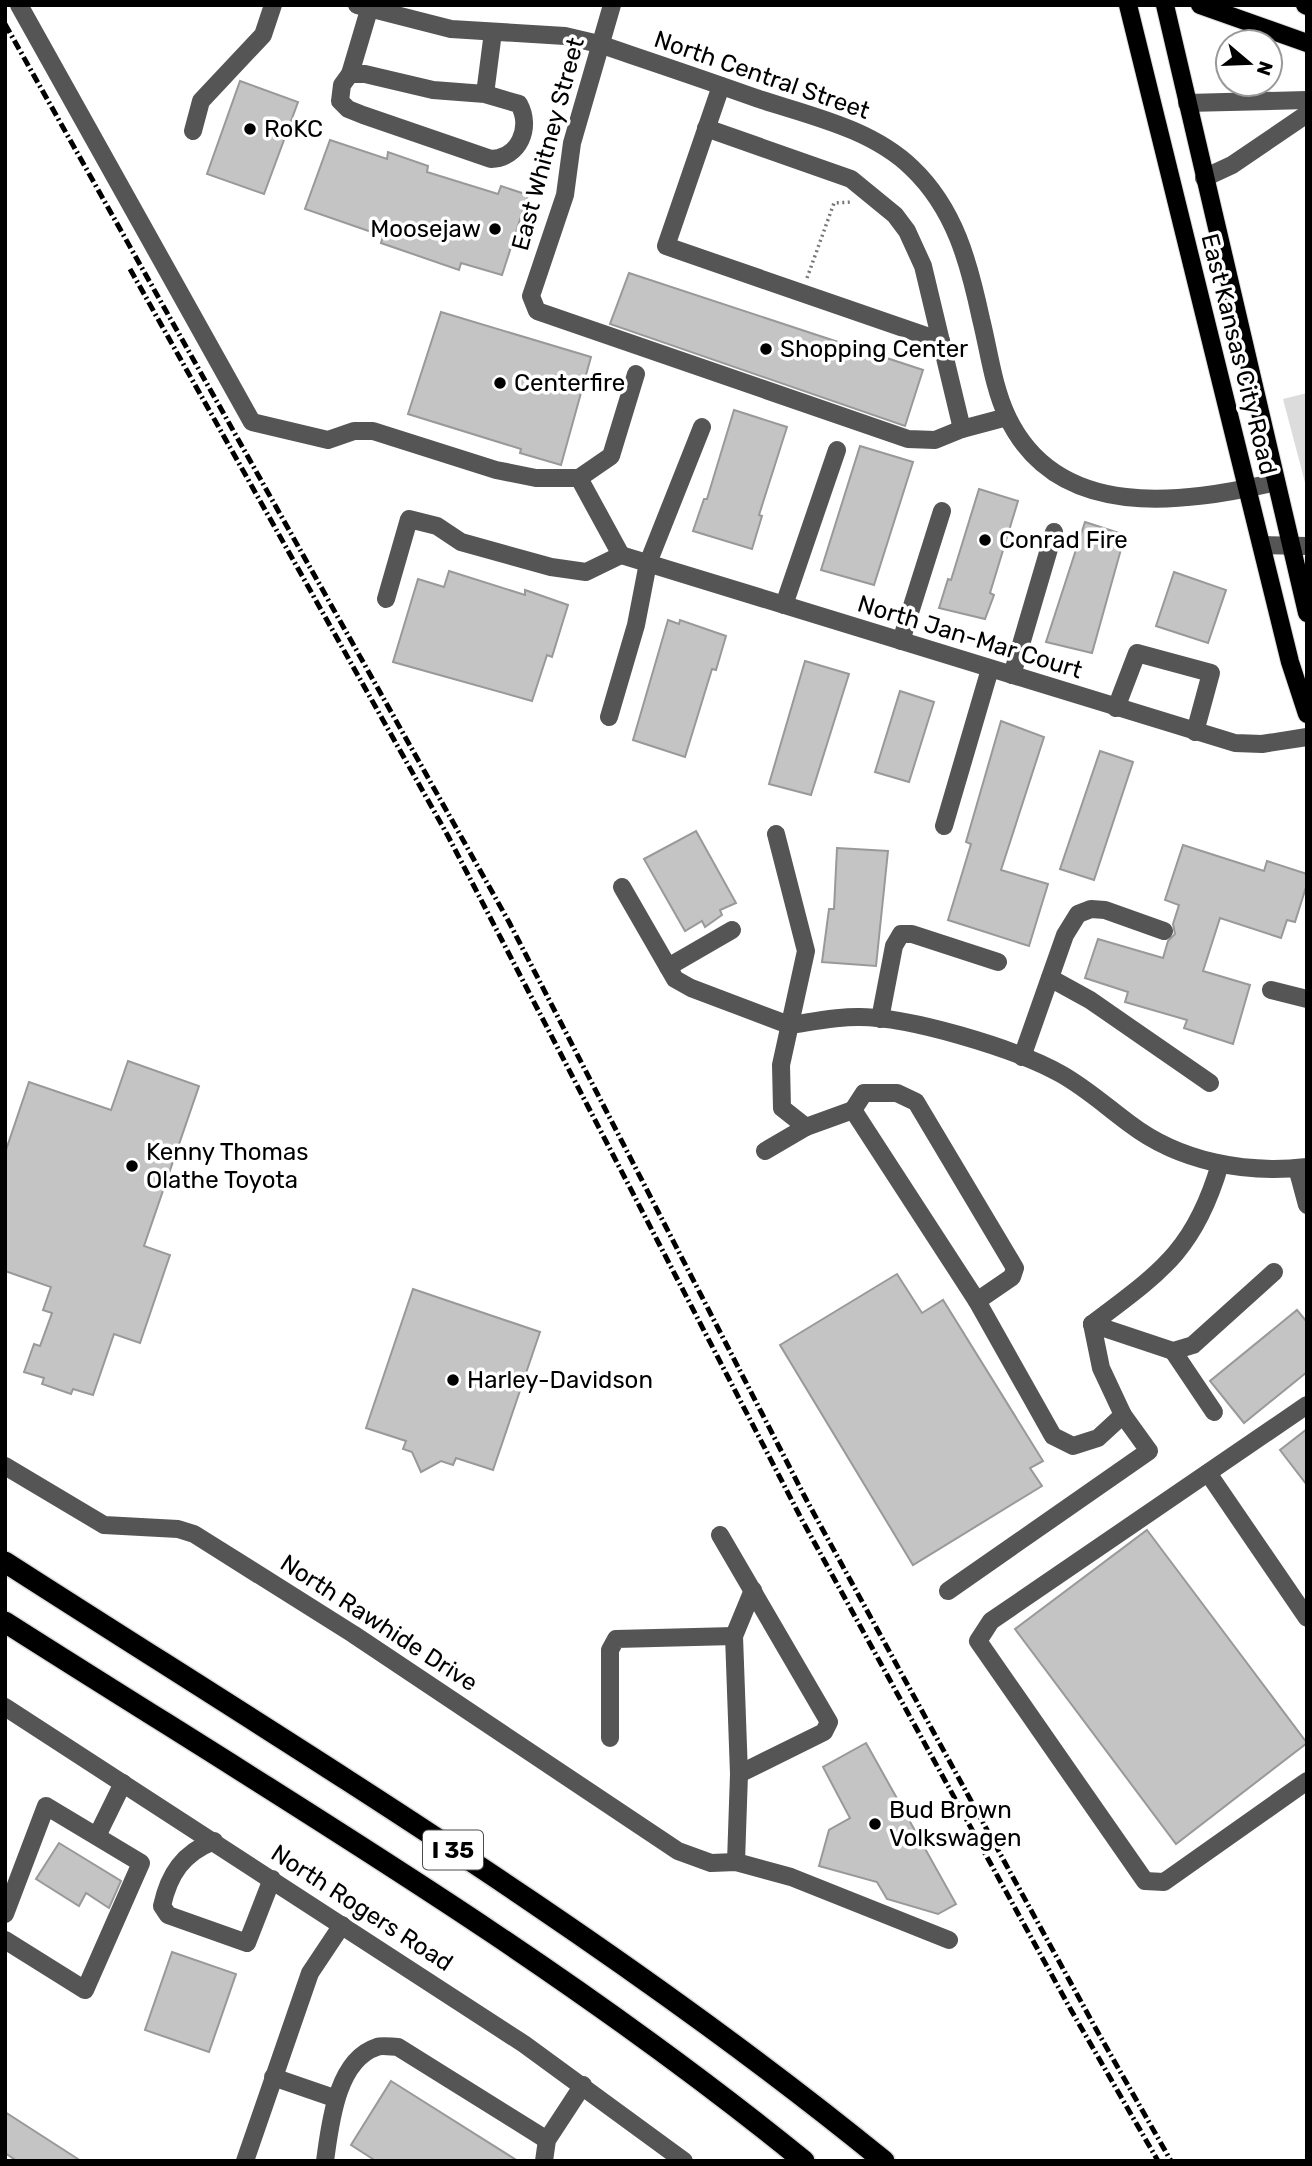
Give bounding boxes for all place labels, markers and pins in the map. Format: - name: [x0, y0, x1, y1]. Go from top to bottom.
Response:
- place label: RoKC: [264, 115, 323, 143]
- marker: RoKC: [242, 121, 258, 137]
- place label: Moosejaw: [370, 215, 481, 243]
- marker: Moosejaw: [487, 221, 503, 237]
- place label: Shopping Center: [780, 335, 968, 363]
- marker: Shopping Center: [758, 341, 774, 357]
- place label: Centerfire: [514, 369, 625, 397]
- marker: Centerfire: [492, 375, 508, 391]
- place label: Conrad Fire: [999, 526, 1128, 554]
- marker: Conrad Fire: [977, 532, 993, 548]
- place label: Kenny Thomas Olathe Toyota: [146, 1138, 308, 1194]
- marker: Kenny Thomas Olathe Toyota: [124, 1158, 140, 1174]
- place label: Harley-Davidson: [467, 1366, 653, 1394]
- marker: Harley-Davidson: [445, 1372, 461, 1388]
- place label: Bud Brown Volkswagen: [889, 1796, 1022, 1852]
- marker: Bud Brown Volkswagen: [867, 1816, 883, 1832]

